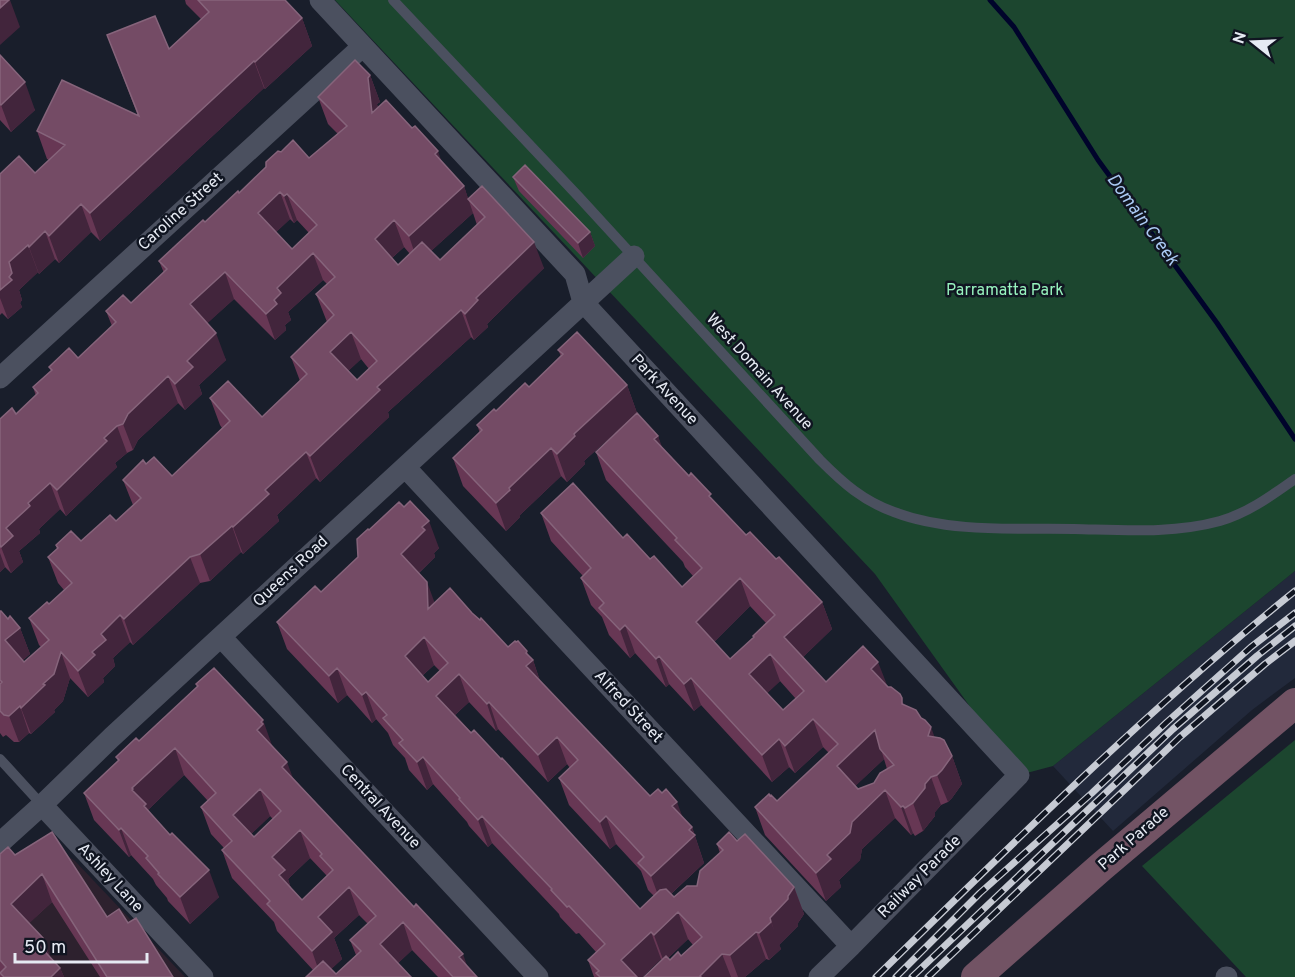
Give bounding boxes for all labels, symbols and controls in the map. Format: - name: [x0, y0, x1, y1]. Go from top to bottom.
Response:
- north arrow: [1223, 12, 1283, 72]
- text: N: [1229, 29, 1252, 47]
- street label: Caroline Street: [134, 169, 228, 255]
- water label: Domain Creek: [1101, 169, 1184, 271]
- park label: Parramatta Park: [946, 281, 1064, 301]
- street label: West Domain Avenue: [701, 310, 817, 434]
- street label: Park Avenue: [626, 350, 702, 430]
- street label: Queens Road: [249, 532, 333, 612]
- street label: Alfred Street: [589, 667, 667, 747]
- street label: Central Avenue: [336, 761, 424, 853]
- street label: Park Parade: [1094, 803, 1174, 875]
- street label: Railway Parade: [874, 831, 966, 923]
- street label: Ashley Lane: [73, 839, 147, 917]
- scale bar: [15, 926, 147, 964]
- text: 50 m: [24, 937, 66, 960]

